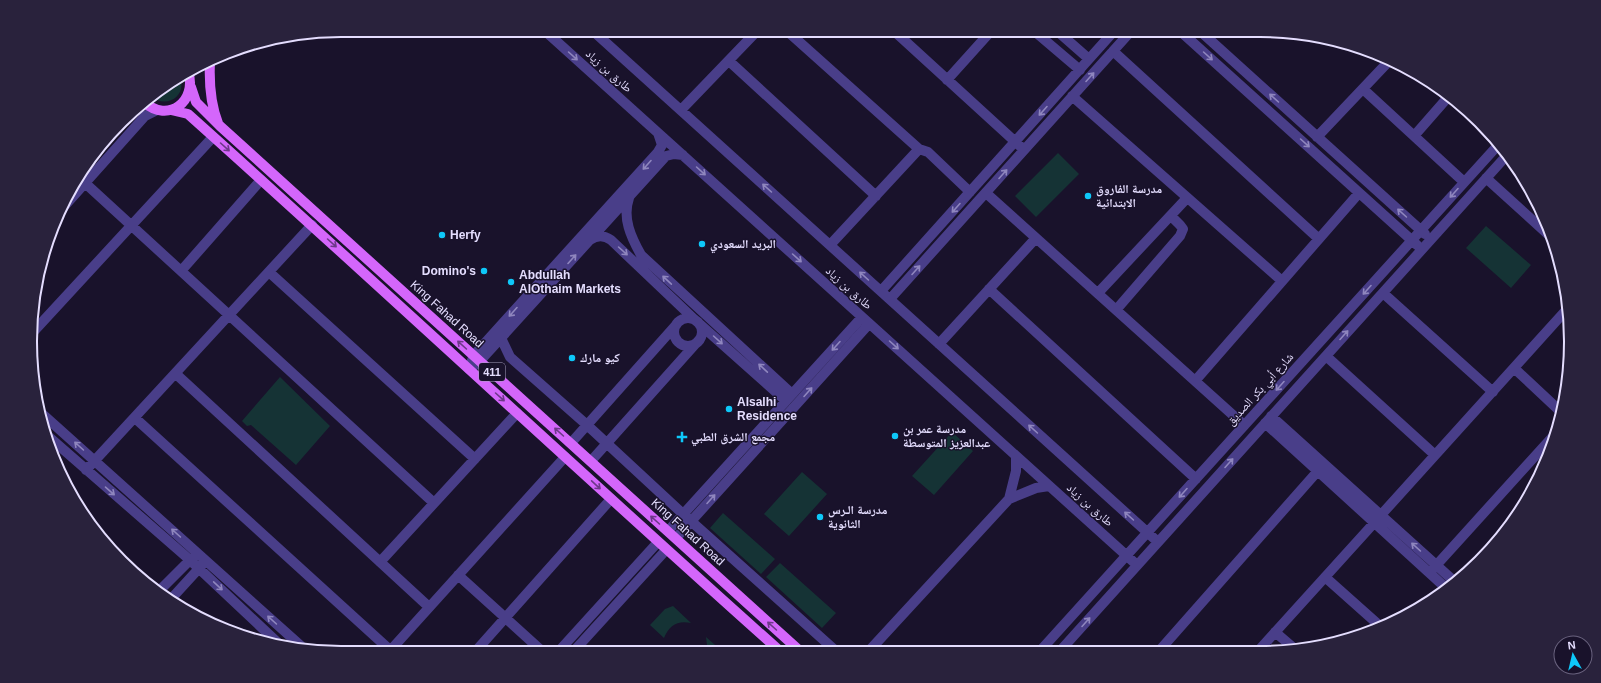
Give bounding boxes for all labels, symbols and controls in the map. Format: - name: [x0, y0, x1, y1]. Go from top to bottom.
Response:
- street label: طارق بن زياد: [583, 47, 635, 96]
- one-way arrow: [568, 51, 578, 61]
- one-way arrow: [1203, 51, 1213, 61]
- one-way arrow: [1085, 72, 1094, 82]
- one-way arrow: [1269, 93, 1279, 103]
- one-way arrow: [1038, 106, 1047, 116]
- one-way arrow: [1299, 139, 1310, 148]
- one-way arrow: [219, 142, 229, 151]
- one-way arrow: [643, 159, 652, 170]
- one-way arrow: [695, 167, 706, 176]
- one-way arrow: [998, 168, 1007, 179]
- place label: مدرسة الفاروق الابتدائية: [1096, 182, 1162, 210]
- one-way arrow: [762, 184, 772, 193]
- one-way arrow: [1450, 188, 1459, 198]
- marker: مدرسة الفاروق الابتدائية: [1083, 191, 1093, 201]
- one-way arrow: [951, 203, 960, 213]
- one-way arrow: [1397, 209, 1407, 218]
- place label: Herfy: [450, 228, 481, 242]
- marker: Herfy: [437, 230, 447, 240]
- place label: البريد السعودي: [710, 237, 776, 254]
- one-way arrow: [326, 239, 337, 248]
- marker: البريد السعودي: [697, 239, 707, 249]
- one-way arrow: [618, 247, 628, 256]
- one-way arrow: [792, 254, 802, 263]
- one-way arrow: [567, 255, 576, 265]
- place label: Domino's: [422, 264, 476, 278]
- street label: طارق بن زياد: [823, 264, 875, 313]
- marker: Domino's: [479, 266, 489, 276]
- one-way arrow: [911, 266, 920, 276]
- place label: Abdullah AlOthaim Markets: [519, 268, 621, 296]
- one-way arrow: [858, 271, 869, 280]
- one-way arrow: [662, 275, 673, 284]
- marker: Abdullah AlOthaim Markets: [506, 277, 516, 287]
- street label: King Fahad Road: [408, 278, 486, 350]
- one-way arrow: [1362, 284, 1371, 295]
- one-way arrow: [508, 307, 517, 318]
- one-way arrow: [1340, 330, 1349, 341]
- one-way arrow: [713, 335, 723, 345]
- one-way arrow: [457, 340, 467, 350]
- one-way arrow: [831, 340, 840, 351]
- one-way arrow: [889, 341, 899, 350]
- street label: شارع أبي بكر الصديق: [1224, 350, 1299, 430]
- place label: كيو مارك: [580, 351, 621, 365]
- marker: كيو مارك: [567, 353, 577, 363]
- road number: 411: [479, 363, 505, 381]
- one-way arrow: [758, 363, 768, 372]
- one-way arrow: [1275, 381, 1284, 391]
- one-way arrow: [803, 387, 812, 397]
- one-way arrow: [495, 393, 505, 402]
- place label: Alsalhi Residence: [737, 395, 797, 423]
- marker: Alsalhi Residence: [724, 404, 734, 414]
- place label: مدرسة عمر بن عبدالعزيز المتوسطة: [903, 422, 990, 450]
- one-way arrow: [1027, 424, 1038, 433]
- one-way arrow: [553, 428, 564, 437]
- place label: مجمع الشرق الطبي: [691, 430, 775, 447]
- marker: مجمع الشرق الطبي: [676, 431, 688, 443]
- marker: مدرسة عمر بن عبدالعزيز المتوسطة: [890, 431, 900, 441]
- one-way arrow: [74, 442, 84, 451]
- one-way arrow: [1224, 458, 1234, 468]
- one-way arrow: [590, 480, 600, 489]
- street label: طارق بن زياد: [1064, 481, 1116, 530]
- one-way arrow: [104, 486, 115, 495]
- one-way arrow: [1178, 488, 1188, 498]
- one-way arrow: [707, 494, 716, 504]
- street label: King Fahad Road: [649, 496, 727, 568]
- place label: مدرسة الـرس الثانوية: [828, 503, 888, 531]
- one-way arrow: [1124, 511, 1134, 521]
- marker: مدرسة الـرس الثانوية: [815, 512, 825, 522]
- one-way arrow: [650, 515, 660, 524]
- one-way arrow: [171, 528, 181, 537]
- one-way arrow: [1411, 542, 1421, 551]
- one-way arrow: [213, 581, 223, 591]
- one-way arrow: [267, 615, 277, 625]
- one-way arrow: [1081, 617, 1090, 627]
- one-way arrow: [767, 621, 777, 630]
- north arrow: [1553, 635, 1593, 675]
- text: N: [1567, 639, 1576, 652]

